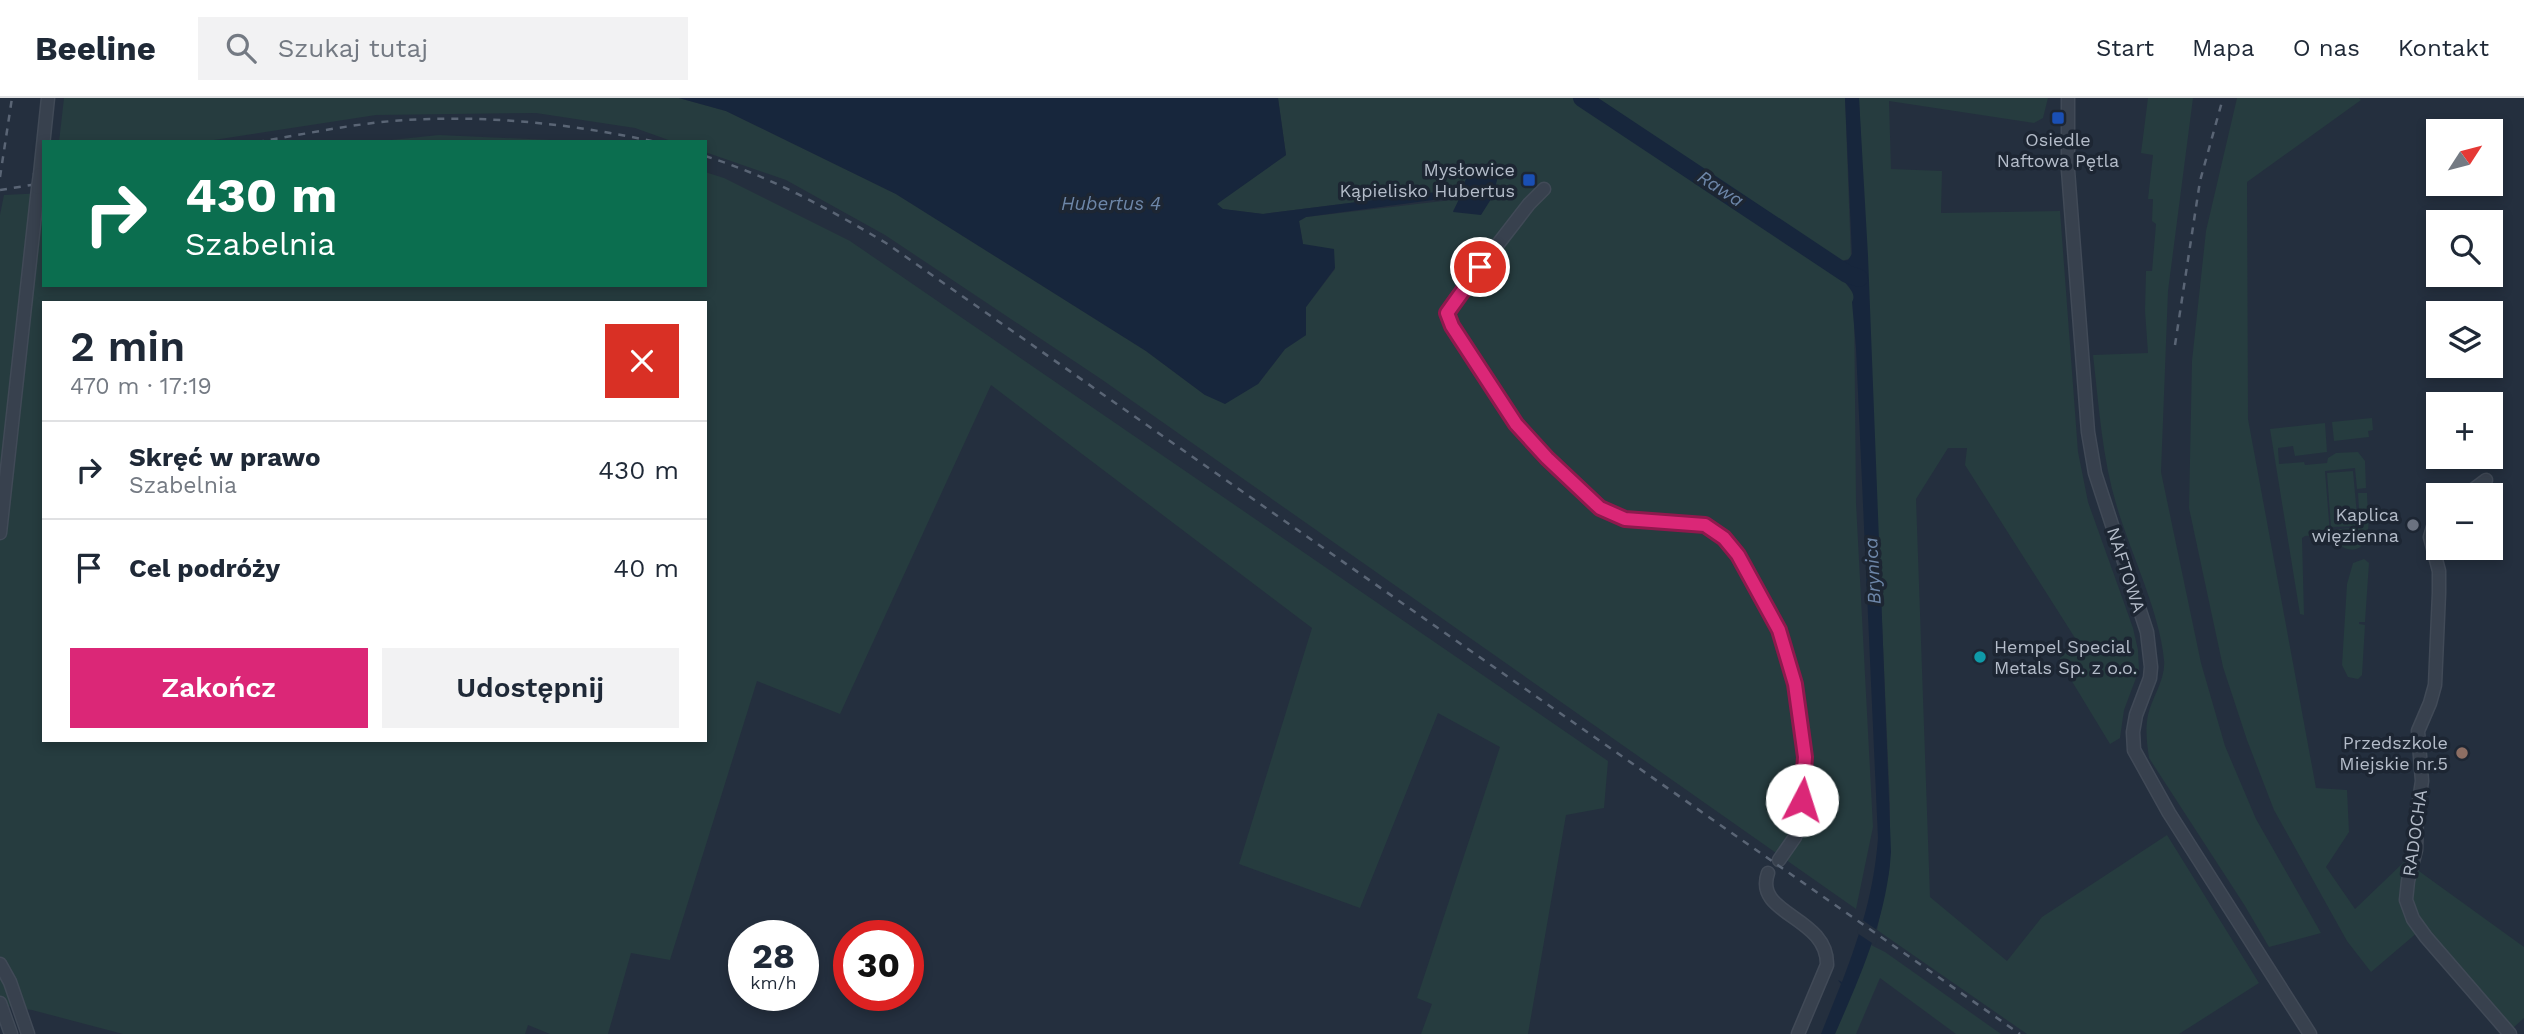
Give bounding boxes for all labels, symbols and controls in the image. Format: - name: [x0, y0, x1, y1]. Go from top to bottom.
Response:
- search box: [198, 17, 688, 80]
- text: Beeline: [35, 29, 156, 68]
- icon: search: [222, 29, 260, 67]
- text: Szukaj tutaj: [278, 33, 428, 63]
- text: Start: [2096, 34, 2154, 62]
- text: Mapa: [2192, 34, 2255, 62]
- text: O nas: [2293, 34, 2360, 62]
- text: Kontakt: [2398, 34, 2489, 62]
- marker: Osiedle Naftowa Pętla: [2050, 110, 2066, 126]
- north arrow: [2426, 119, 2502, 196]
- map controls: [2426, 119, 2503, 560]
- place label: Osiedle Naftowa Pętla: [1997, 129, 2119, 171]
- place label: Mysłowice Kąpielisko Hubertus: [1339, 159, 1515, 201]
- water label: Rawa: [1693, 165, 1748, 212]
- text: 430 m: [185, 166, 337, 224]
- icon: right: [70, 168, 161, 259]
- marker: Mysłowice Kąpielisko Hubertus: [1521, 172, 1537, 188]
- water label: Hubertus 4: [1061, 192, 1161, 215]
- button: search: [2426, 210, 2503, 287]
- text: Szabelnia: [185, 225, 335, 263]
- pin: [1450, 237, 1510, 297]
- icon: arrive: [1461, 248, 1499, 286]
- button: layers: [2426, 301, 2503, 378]
- text: 2 min: [70, 322, 185, 371]
- button: close: [605, 324, 679, 398]
- text: 470 m · 17:19: [70, 373, 212, 400]
- button: +: [2426, 392, 2503, 469]
- text: Skręć w prawo: [129, 442, 321, 472]
- icon: right: [70, 451, 108, 489]
- text: 430 m: [598, 455, 679, 485]
- text: Szabelnia: [129, 472, 237, 499]
- button: −: [2426, 483, 2503, 560]
- place label: Kaplica więzienna: [2312, 504, 2399, 546]
- marker: Kaplica więzienna: [2405, 517, 2421, 533]
- street label: NAFTOWA: [2103, 525, 2150, 615]
- water label: Brynica: [1859, 536, 1886, 605]
- icon: arrive: [70, 549, 108, 587]
- text: Cel podróży: [129, 553, 280, 583]
- text: 40 m: [613, 553, 679, 583]
- place label: Hempel Special Metals Sp. z o.o.: [1994, 636, 2137, 678]
- button: Zakończ: [70, 648, 368, 728]
- button: Udostępnij: [382, 648, 679, 728]
- marker: Hempel Special Metals Sp. z o.o.: [1972, 649, 1988, 665]
- place label: Przedszkole Miejskie nr.5: [2339, 732, 2448, 774]
- marker: Przedszkole Miejskie nr.5: [2454, 745, 2470, 761]
- position arrow: [1765, 763, 1839, 837]
- street label: RADOCHA: [2398, 788, 2431, 878]
- speed limit sign: 30: [833, 920, 924, 1011]
- text: 28: [752, 935, 795, 977]
- text: km/h: [750, 972, 797, 993]

